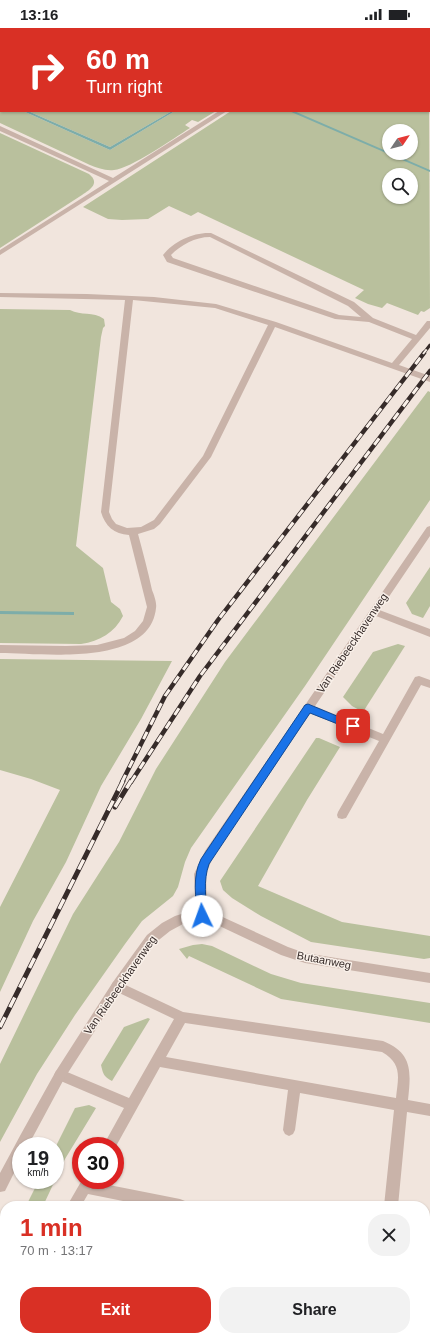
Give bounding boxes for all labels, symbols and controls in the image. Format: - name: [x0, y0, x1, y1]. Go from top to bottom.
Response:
- text: 13:16: [20, 6, 58, 23]
- icon: right: [20, 44, 72, 96]
- text: 60 m: [86, 44, 150, 75]
- text: Turn right: [86, 77, 162, 97]
- north arrow: [382, 124, 418, 160]
- map controls: [382, 124, 418, 204]
- button: search: [382, 168, 418, 204]
- street label: Van Riebeeckhavenweg: [314, 591, 390, 695]
- pin: [336, 709, 370, 743]
- icon: arrive: [342, 715, 364, 737]
- position arrow: [181, 895, 223, 937]
- street label: Van Riebeeckhavenweg: [81, 933, 159, 1037]
- street label: Butaanweg: [296, 949, 352, 971]
- speed limit sign: 30: [72, 1137, 124, 1189]
- text: 19: [27, 1147, 49, 1169]
- text: km/h: [27, 1167, 49, 1178]
- text: 1 min: [20, 1214, 83, 1241]
- button: close: [368, 1214, 410, 1256]
- text: 70 m · 13:17: [20, 1243, 93, 1258]
- button: Exit: [20, 1287, 211, 1333]
- button: Share: [219, 1287, 410, 1333]

